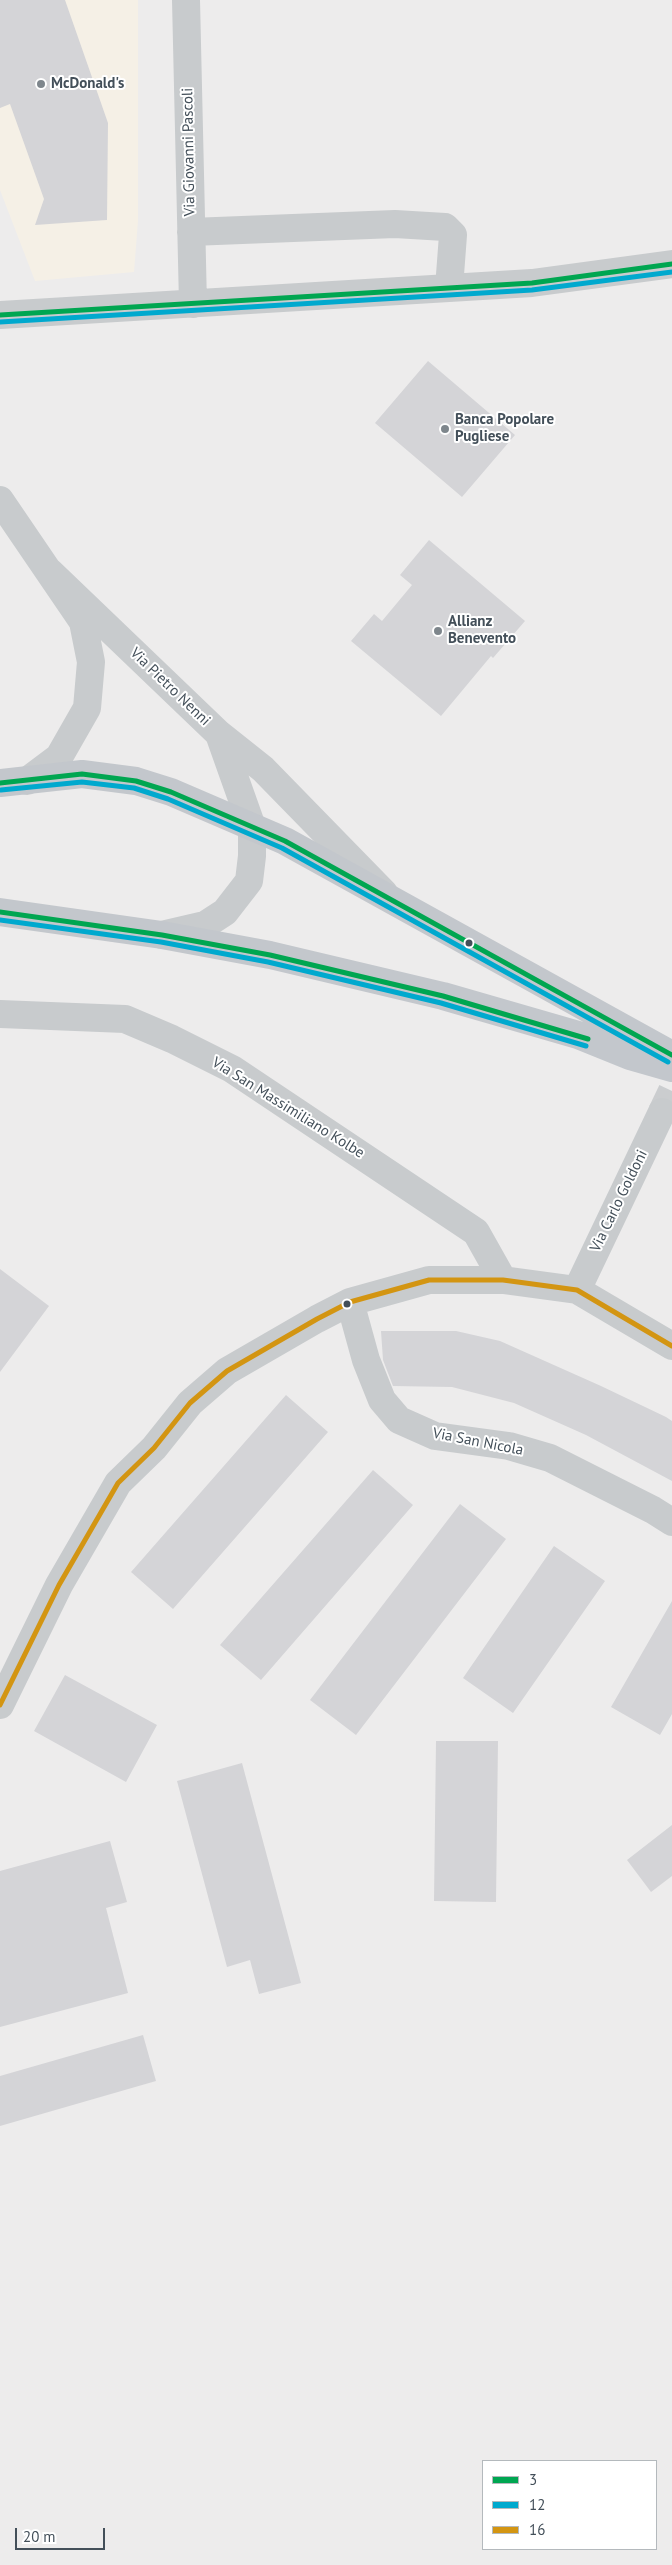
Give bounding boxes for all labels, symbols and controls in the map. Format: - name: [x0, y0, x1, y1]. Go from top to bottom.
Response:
- place label: McDonald's: [51, 75, 124, 93]
- marker: McDonald's: [35, 78, 47, 90]
- street label: Via Giovanni Pascoli: [179, 88, 199, 216]
- place label: Banca Popolare Pugliese: [455, 411, 554, 446]
- marker: Banca Popolare Pugliese: [439, 423, 451, 435]
- place label: Allianz Benevento: [448, 613, 516, 648]
- marker: Allianz Benevento: [432, 625, 444, 637]
- street label: Via Pietro Nenni: [126, 644, 214, 730]
- unlabelled marker: [464, 938, 474, 948]
- street label: Via San Massimiliano Kolbe: [208, 1054, 368, 1162]
- street label: Via Carlo Goldoni: [587, 1147, 651, 1255]
- unlabelled marker: [342, 1299, 352, 1309]
- street label: Via San Nicola: [431, 1424, 525, 1460]
- legend: [482, 2460, 657, 2550]
- text: 3: [529, 2470, 537, 2489]
- text: 12: [529, 2495, 545, 2514]
- scale bar: [18, 2518, 108, 2550]
- text: 16: [529, 2520, 545, 2539]
- text: 20 m: [23, 2527, 56, 2546]

